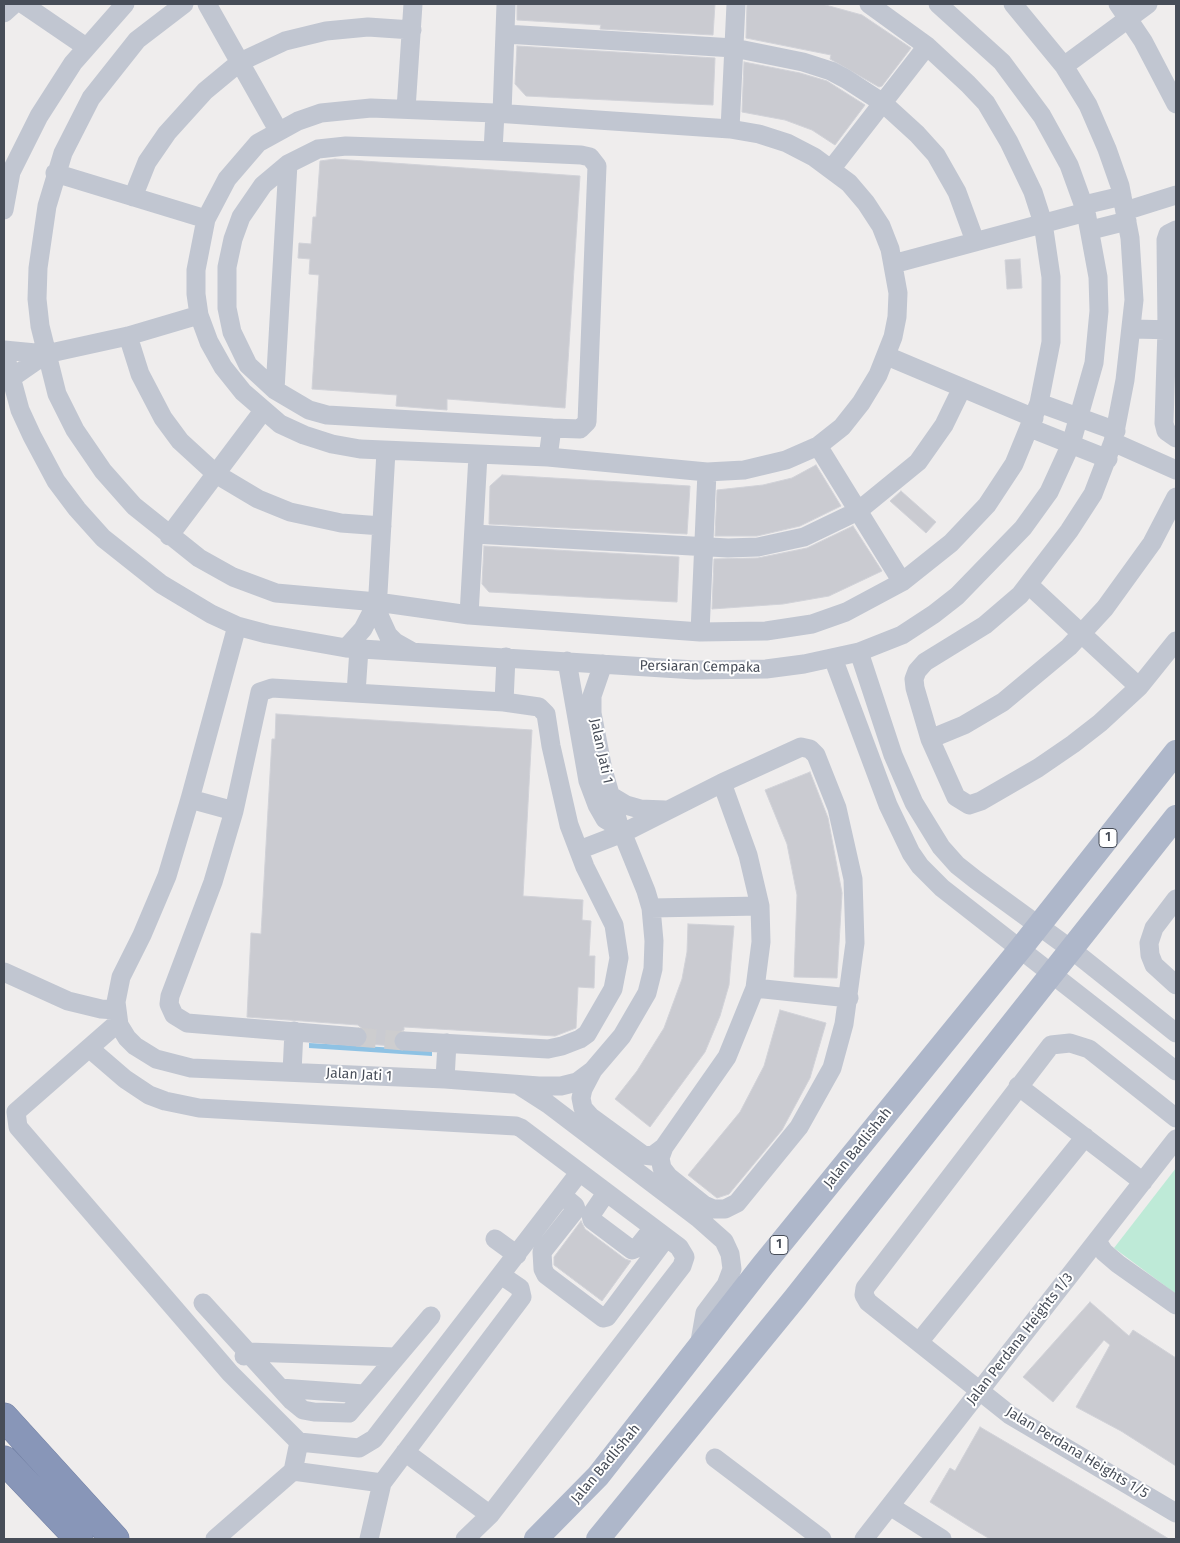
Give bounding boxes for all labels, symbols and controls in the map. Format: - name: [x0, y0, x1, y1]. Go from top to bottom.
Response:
- street label: Persiaran Cempaka: [640, 658, 760, 676]
- street label: Jalan Jati 1: [586, 717, 616, 785]
- road number: 1: [1099, 828, 1117, 848]
- street label: Jalan Jati 1: [326, 1065, 392, 1085]
- street label: Jalan Badlishah: [821, 1104, 895, 1192]
- road number: 1: [770, 1236, 788, 1254]
- street label: Jalan Perdana Heights 1/3: [963, 1270, 1077, 1408]
- street label: Jalan Perdana Heights 1/5: [1003, 1404, 1151, 1502]
- street label: Jalan Badlishah: [568, 1421, 644, 1507]

